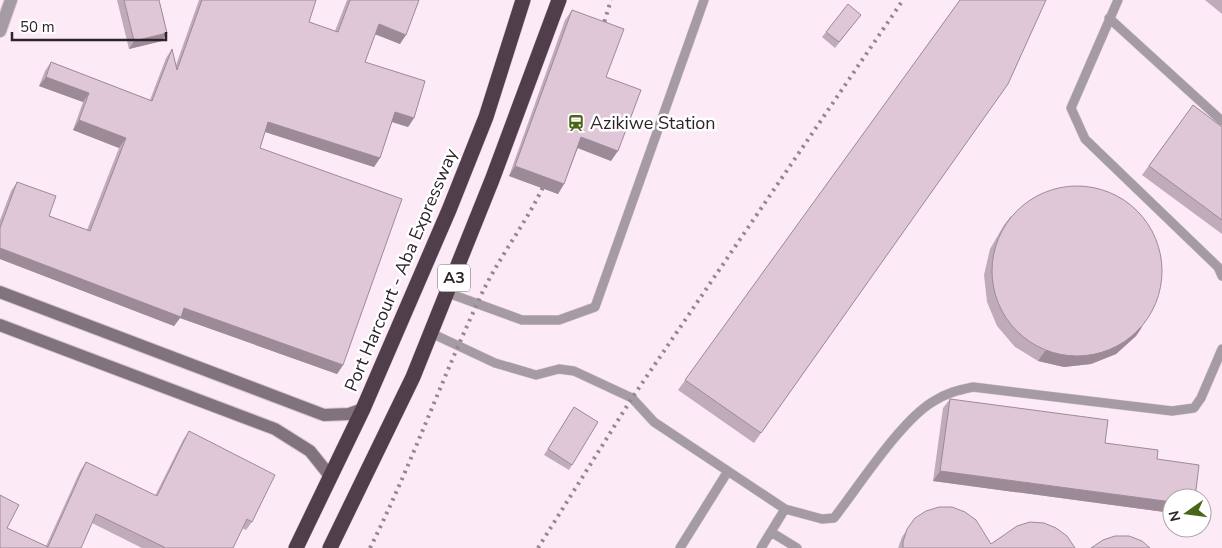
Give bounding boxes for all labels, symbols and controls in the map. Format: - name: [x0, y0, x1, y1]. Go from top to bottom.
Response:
- scale bar: [12, 10, 166, 42]
- text: 50 m: [20, 17, 55, 37]
- place label: Azikiwe Station: [590, 111, 716, 135]
- station icon: Azikiwe Station: [566, 113, 586, 133]
- street label: Port Harcourt - Aba Expressway: [339, 144, 463, 395]
- road number: A3: [438, 264, 470, 292]
- north arrow: [1162, 488, 1212, 538]
- text: N: [1164, 509, 1185, 523]

